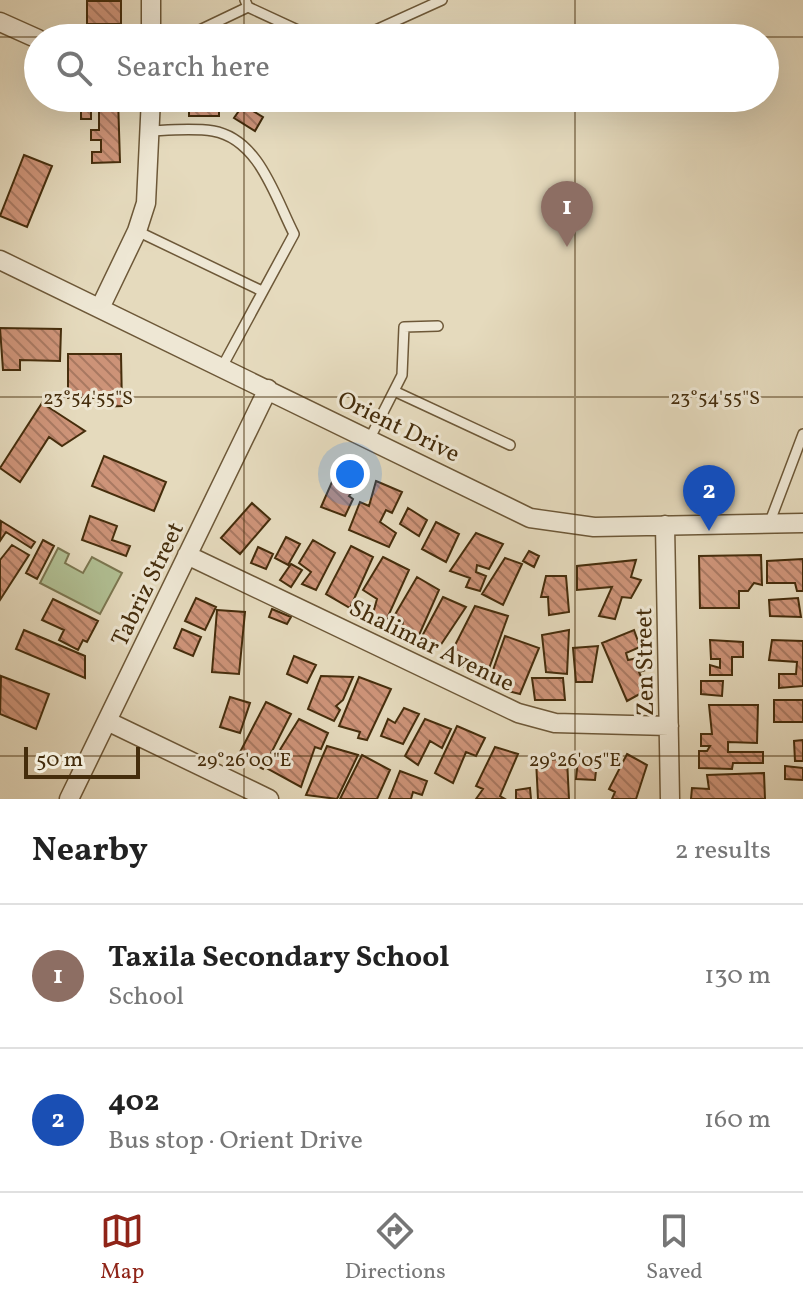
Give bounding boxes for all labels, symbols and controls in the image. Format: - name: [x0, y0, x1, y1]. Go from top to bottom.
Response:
- search box: [24, 24, 779, 112]
- icon: search: [52, 46, 96, 90]
- text: Search here: [116, 47, 270, 89]
- pin: 1: [541, 181, 593, 247]
- street label: Orient Drive: [331, 384, 465, 472]
- text: 23°54'55"S: [43, 385, 133, 413]
- text: 23°54'55"S: [670, 385, 760, 413]
- your location: [330, 454, 370, 494]
- pin: 2: [683, 465, 735, 531]
- street label: Tabriz Street: [104, 517, 194, 653]
- street label: Shalimar Avenue: [343, 592, 520, 702]
- street label: Zen Street: [628, 607, 664, 717]
- scale bar: [24, 743, 140, 779]
- text: 50 m: [36, 745, 83, 776]
- text: 29°26'00"E: [196, 747, 292, 775]
- text: 29°26'05"E: [529, 747, 621, 775]
- text: Nearby: [32, 828, 148, 875]
- text: 2 results: [675, 833, 771, 869]
- text: Taxila Secondary School: [108, 937, 449, 979]
- text: 1: [53, 958, 63, 994]
- text: 130 m: [704, 958, 771, 994]
- text: School: [108, 979, 184, 1015]
- text: 402: [108, 1081, 160, 1123]
- text: 2: [51, 1102, 65, 1138]
- text: 160 m: [704, 1102, 771, 1138]
- text: Bus stop · Orient Drive: [108, 1123, 363, 1159]
- tab: Map: [100, 1209, 144, 1288]
- tab: Directions: [345, 1209, 446, 1288]
- tab: Saved: [646, 1209, 703, 1288]

